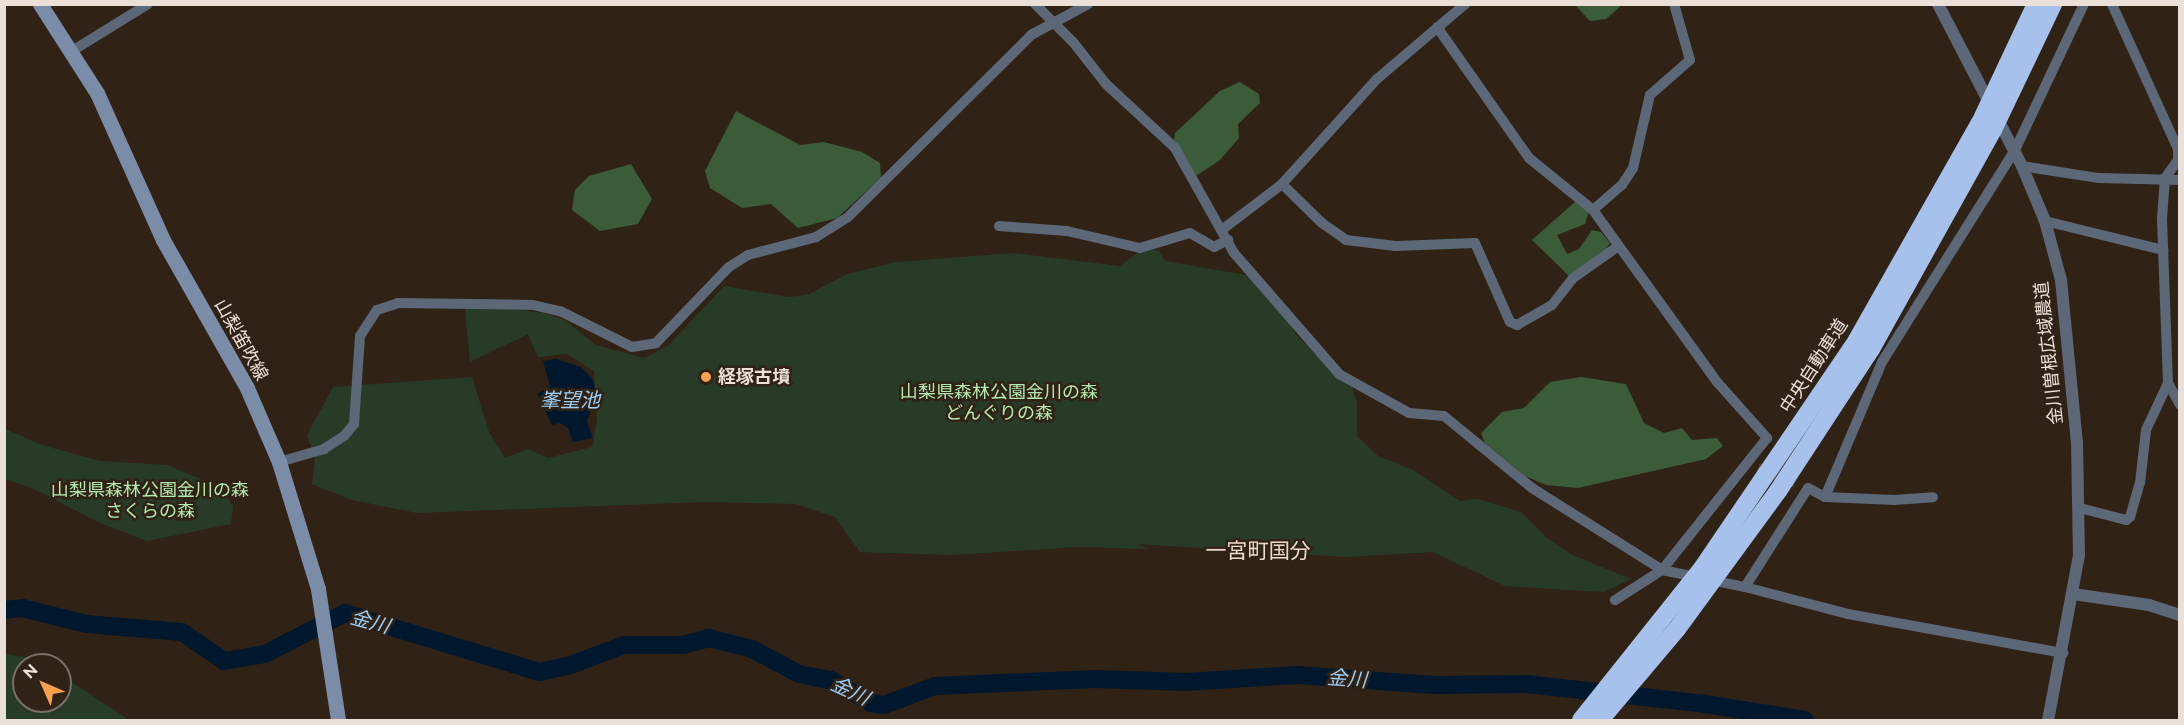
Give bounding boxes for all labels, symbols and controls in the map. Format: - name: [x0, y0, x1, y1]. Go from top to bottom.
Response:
- street label: 金川曽根広域農道: [2031, 280, 2067, 426]
- street label: 山梨笛吹線: [210, 295, 272, 385]
- street label: 中央自動車道: [1776, 315, 1852, 417]
- place label: 経塚古墳: [718, 366, 790, 388]
- marker: 経塚古墳: [699, 370, 713, 384]
- park label: 山梨県森林公園金川の森 どんぐりの森: [900, 382, 1098, 424]
- water label: 峯望池: [540, 388, 600, 412]
- park label: 山梨県森林公園金川の森 さくらの森: [51, 480, 249, 522]
- district label: 一宮町国分: [1206, 538, 1310, 564]
- water label: 金川: [348, 605, 392, 639]
- north arrow: [12, 653, 72, 713]
- text: N: [19, 660, 41, 682]
- water label: 金川: [1326, 666, 1368, 692]
- water label: 金川: [827, 672, 873, 710]

